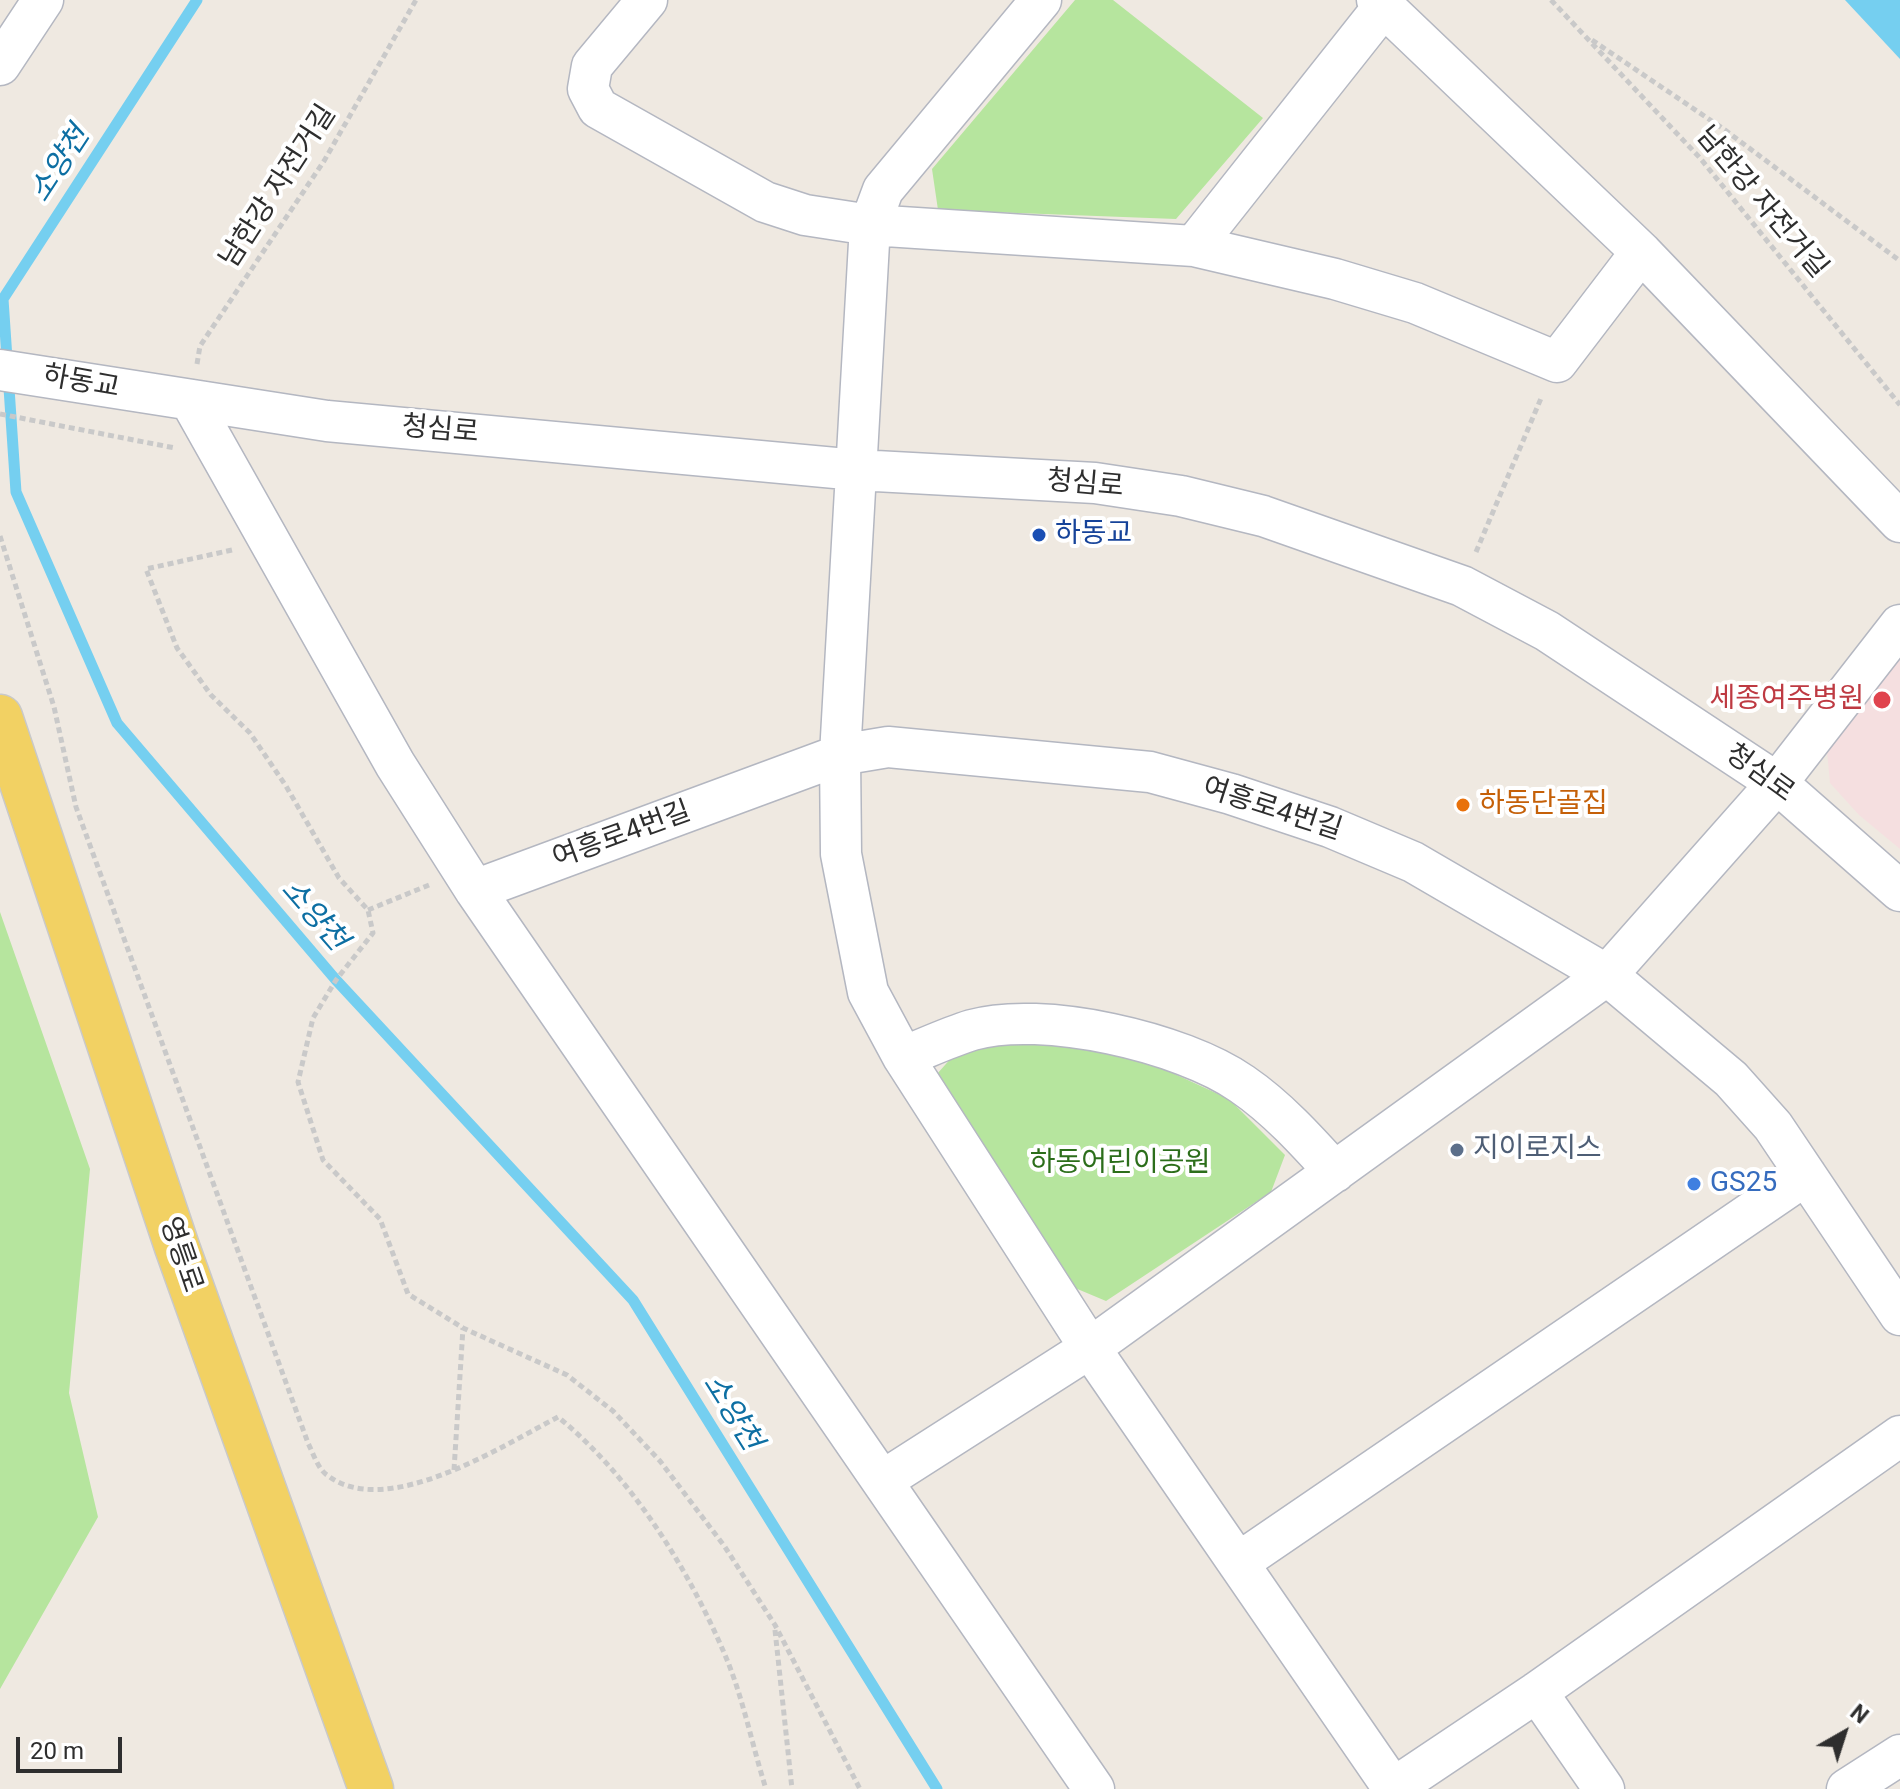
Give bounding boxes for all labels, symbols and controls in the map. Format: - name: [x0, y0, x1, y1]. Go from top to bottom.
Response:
- street label: 남한강 자전거길: [214, 99, 344, 275]
- water label: 소양천: [23, 120, 99, 210]
- street label: 남한강 자전거길: [1688, 120, 1834, 286]
- street label: 하동교: [40, 360, 122, 406]
- street label: 청심로: [400, 411, 480, 451]
- street label: 청심로: [1045, 465, 1125, 505]
- place label: 하동교: [1055, 518, 1132, 552]
- marker: 하동교: [1030, 526, 1048, 544]
- place label: 세종여주병원: [1709, 683, 1864, 717]
- marker: 세종여주병원: [1871, 689, 1893, 711]
- street label: 청심로: [1718, 738, 1800, 810]
- street label: 여흥로4번길: [1198, 772, 1346, 848]
- place label: 하동단골집: [1479, 788, 1608, 822]
- street label: 여흥로4번길: [548, 795, 696, 877]
- marker: 하동단골집: [1454, 796, 1472, 814]
- water label: 소양천: [272, 873, 354, 959]
- place label: 지이로지스: [1473, 1133, 1602, 1167]
- marker: 지이로지스: [1448, 1141, 1466, 1159]
- park label: 하동어린이공원: [1030, 1147, 1210, 1181]
- place label: GS25: [1710, 1167, 1777, 1201]
- marker: GS25: [1685, 1175, 1703, 1193]
- street label: 영릉로: [152, 1213, 208, 1297]
- water label: 소양천: [694, 1368, 768, 1458]
- north arrow: [1804, 1693, 1884, 1773]
- text: N: [1846, 1699, 1873, 1729]
- scale bar: [20, 1721, 126, 1771]
- text: 20 m: [30, 1737, 84, 1765]

